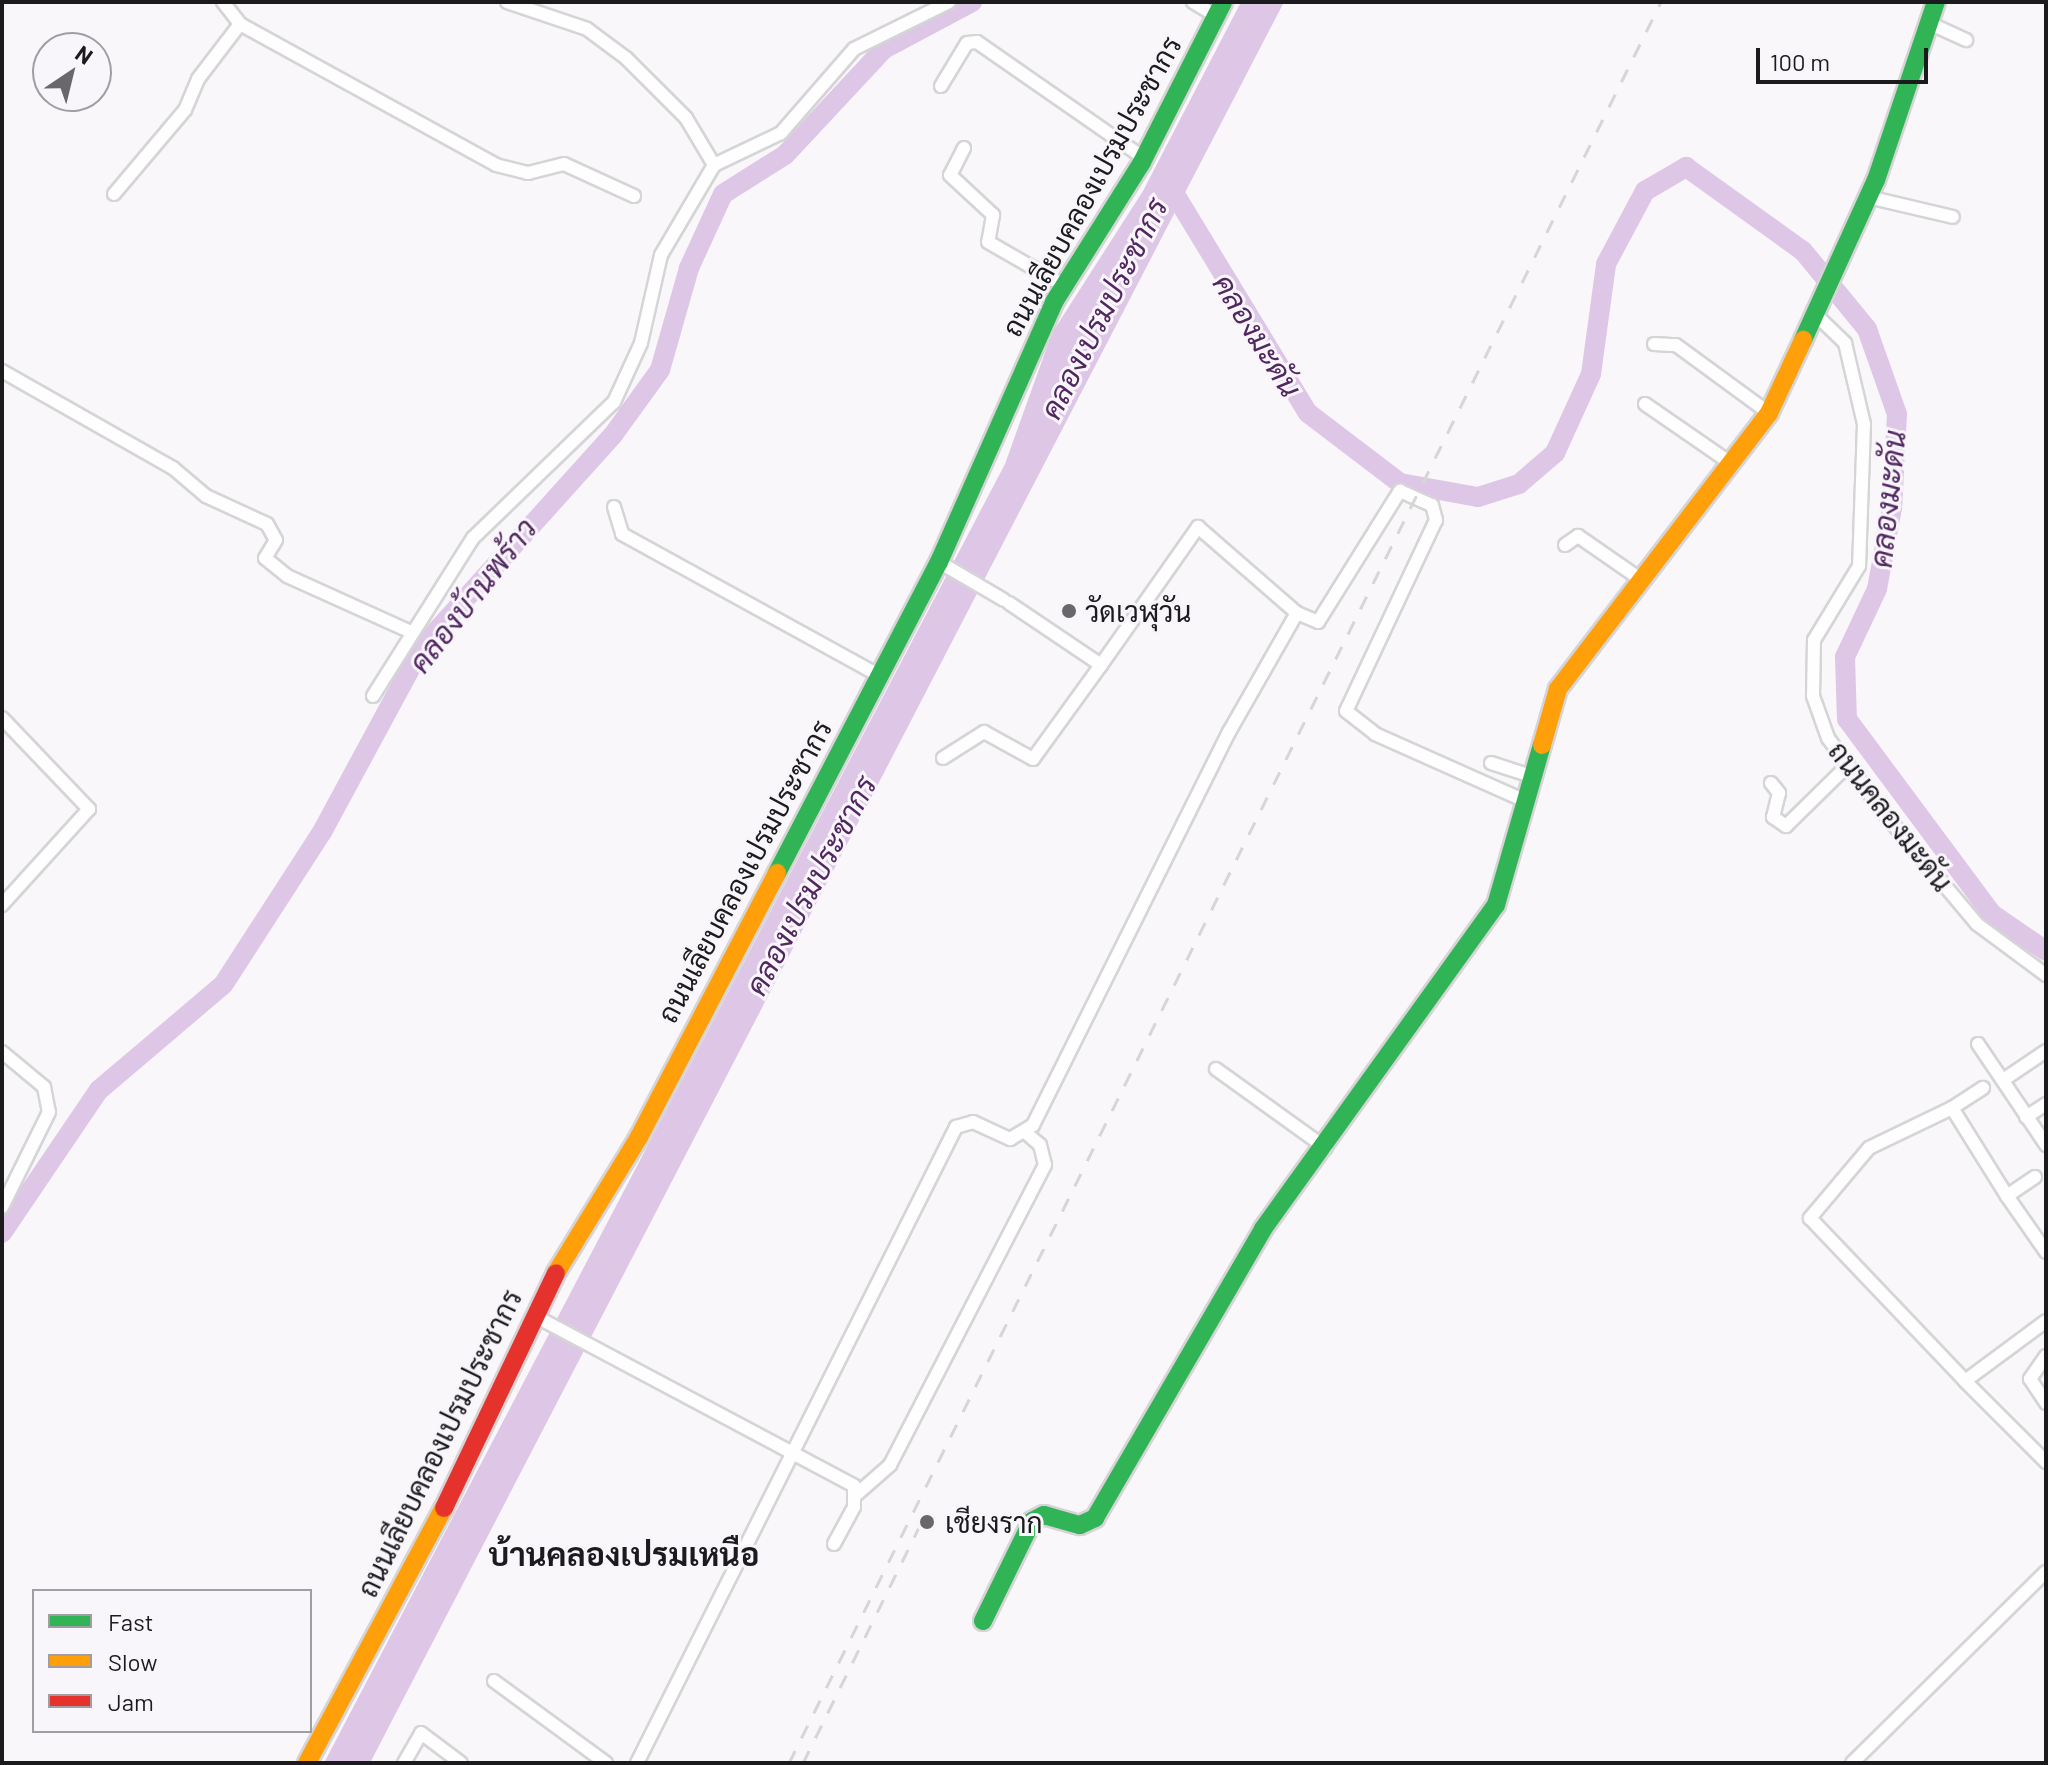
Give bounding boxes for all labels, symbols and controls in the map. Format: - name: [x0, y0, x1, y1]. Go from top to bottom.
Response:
- street label: ถนนเลียบคลองเปรมประชากร: [994, 30, 1188, 342]
- north arrow: [32, 32, 112, 112]
- scale bar: [1760, 32, 1932, 82]
- text: N: [71, 39, 98, 69]
- text: 100 m: [1770, 47, 1830, 76]
- water label: คลองเปรมประชากร: [1032, 191, 1174, 425]
- water label: คลองมะดัน: [1206, 267, 1310, 403]
- water label: คลองมะดัน: [1862, 428, 1912, 570]
- water label: คลองบ้านพร้าว: [401, 511, 543, 679]
- place label: วัดเวฬุวัน: [1085, 594, 1191, 628]
- marker: วัดเวฬุวัน: [1060, 602, 1078, 620]
- street label: ถนนเลียบคลองเปรมประชากร: [650, 714, 838, 1028]
- street label: ถนนคลองมะดัน: [1822, 734, 1960, 898]
- water label: คลองเปรมประชากร: [737, 769, 883, 1001]
- street label: ถนนเลียบคลองเปรมประชากร: [350, 1284, 528, 1602]
- place label: เชียงราก: [945, 1505, 1043, 1539]
- marker: เชียงราก: [916, 1511, 938, 1533]
- district label: บ้านคลองเปรมเหนือ: [489, 1534, 759, 1572]
- legend: [32, 1589, 312, 1733]
- text: Fast: [108, 1607, 153, 1636]
- text: Slow: [108, 1647, 157, 1676]
- text: Jam: [108, 1687, 154, 1716]

